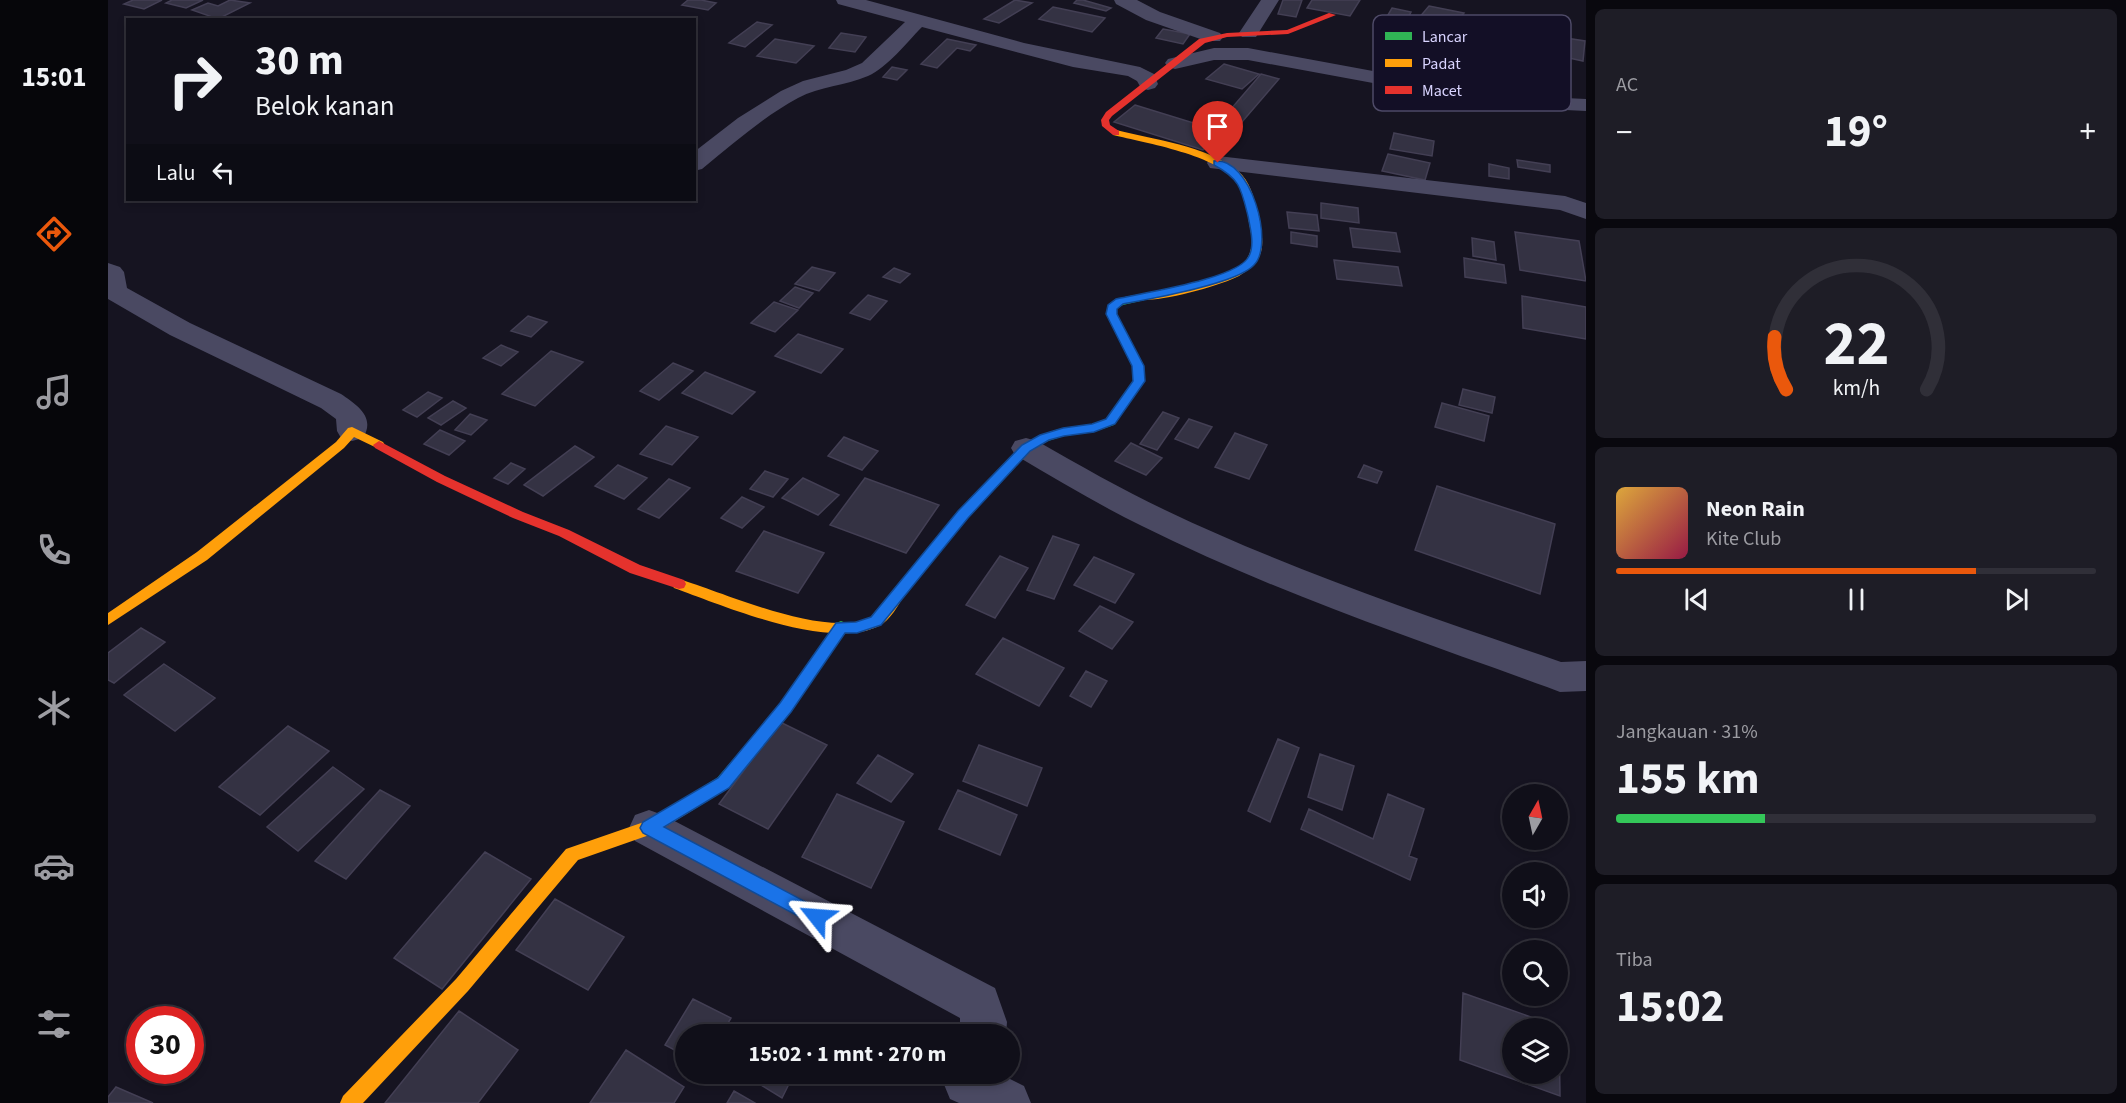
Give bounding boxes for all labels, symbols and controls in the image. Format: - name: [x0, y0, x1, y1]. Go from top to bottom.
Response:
- legend: [1373, 15, 1571, 111]
- text: Lancar: [1422, 26, 1468, 48]
- text: 30 m: [255, 31, 344, 91]
- icon: right: [156, 42, 234, 120]
- text: Padat: [1422, 53, 1461, 75]
- text: 15:01: [21, 58, 87, 97]
- text: AC: [1616, 71, 1638, 99]
- text: Macet: [1422, 80, 1462, 102]
- text: Belok kanan: [255, 87, 394, 126]
- text: 19°: [1824, 100, 1888, 164]
- pin: [1192, 101, 1243, 163]
- text: −: [1616, 109, 1632, 156]
- text: +: [2080, 109, 2096, 156]
- icon: arrive: [1201, 110, 1234, 143]
- icon: left: [207, 156, 240, 189]
- text: Lalu: [156, 157, 195, 189]
- icon: directions: [33, 213, 75, 255]
- text: 22: [1823, 300, 1889, 389]
- icon: music: [33, 371, 75, 413]
- text: km/h: [1832, 373, 1880, 404]
- text: Neon Rain: [1706, 493, 1805, 525]
- text: Kite Club: [1706, 525, 1781, 553]
- icon: phone: [33, 529, 75, 571]
- icon: previous: [1680, 583, 1713, 616]
- icon: pause: [1840, 583, 1873, 616]
- icon: next: [2000, 583, 2033, 616]
- icon: climate: [33, 687, 75, 729]
- text: Jangkauan · 31%: [1616, 718, 1758, 746]
- text: 155 km: [1616, 747, 1760, 811]
- north arrow: [1502, 784, 1568, 850]
- map controls: [1502, 784, 1568, 1084]
- icon: car: [33, 845, 75, 887]
- button: sound: [1502, 862, 1568, 928]
- position arrow: [785, 885, 849, 949]
- button: search: [1502, 940, 1568, 1006]
- text: Tiba: [1616, 946, 1653, 974]
- text: 15:02: [1616, 975, 1725, 1039]
- icon: filters: [33, 1003, 75, 1045]
- speed limit sign: 30: [126, 1006, 204, 1084]
- button: layers: [1502, 1018, 1568, 1084]
- text: 15:02 · 1 mnt · 270 m: [749, 1038, 946, 1070]

